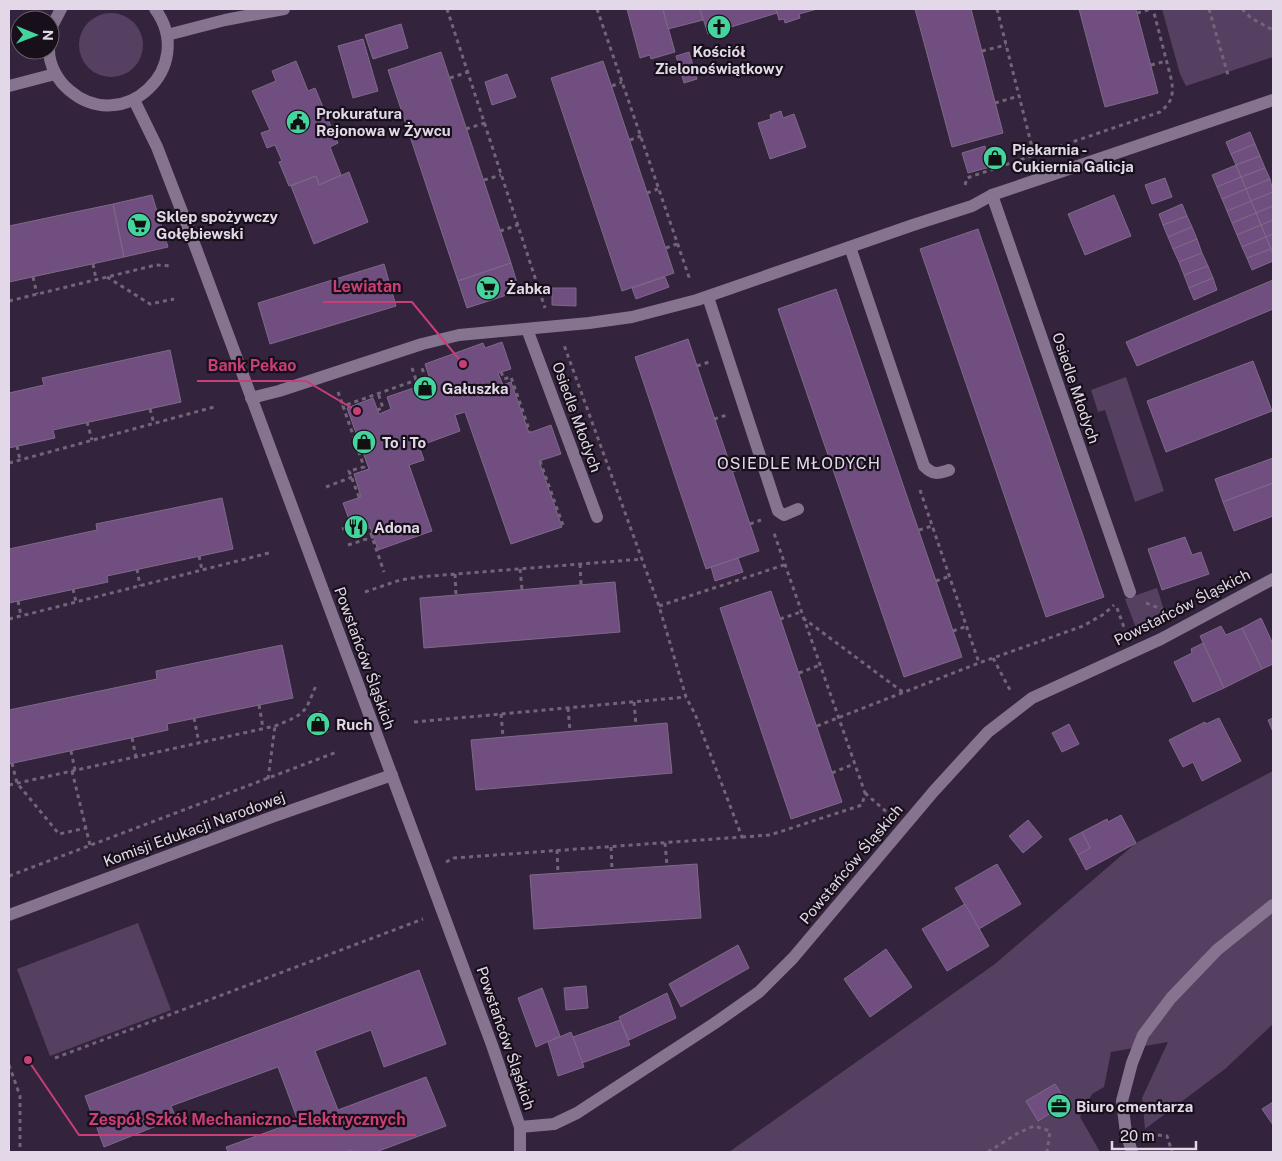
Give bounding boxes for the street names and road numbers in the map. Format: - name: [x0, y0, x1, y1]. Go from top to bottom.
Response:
- street label: Osiedle Młodych: [1049, 330, 1103, 446]
- street label: Osiedle Młodych: [549, 360, 605, 474]
- street label: Powstańców Śląskich: [1111, 564, 1253, 649]
- street label: Powstańców Śląskich: [331, 584, 400, 732]
- street label: Komisji Edukacji Narodowej: [101, 788, 287, 870]
- street label: Powstańców Śląskich: [795, 800, 906, 927]
- street label: Powstańców Śląskich: [473, 964, 539, 1112]

